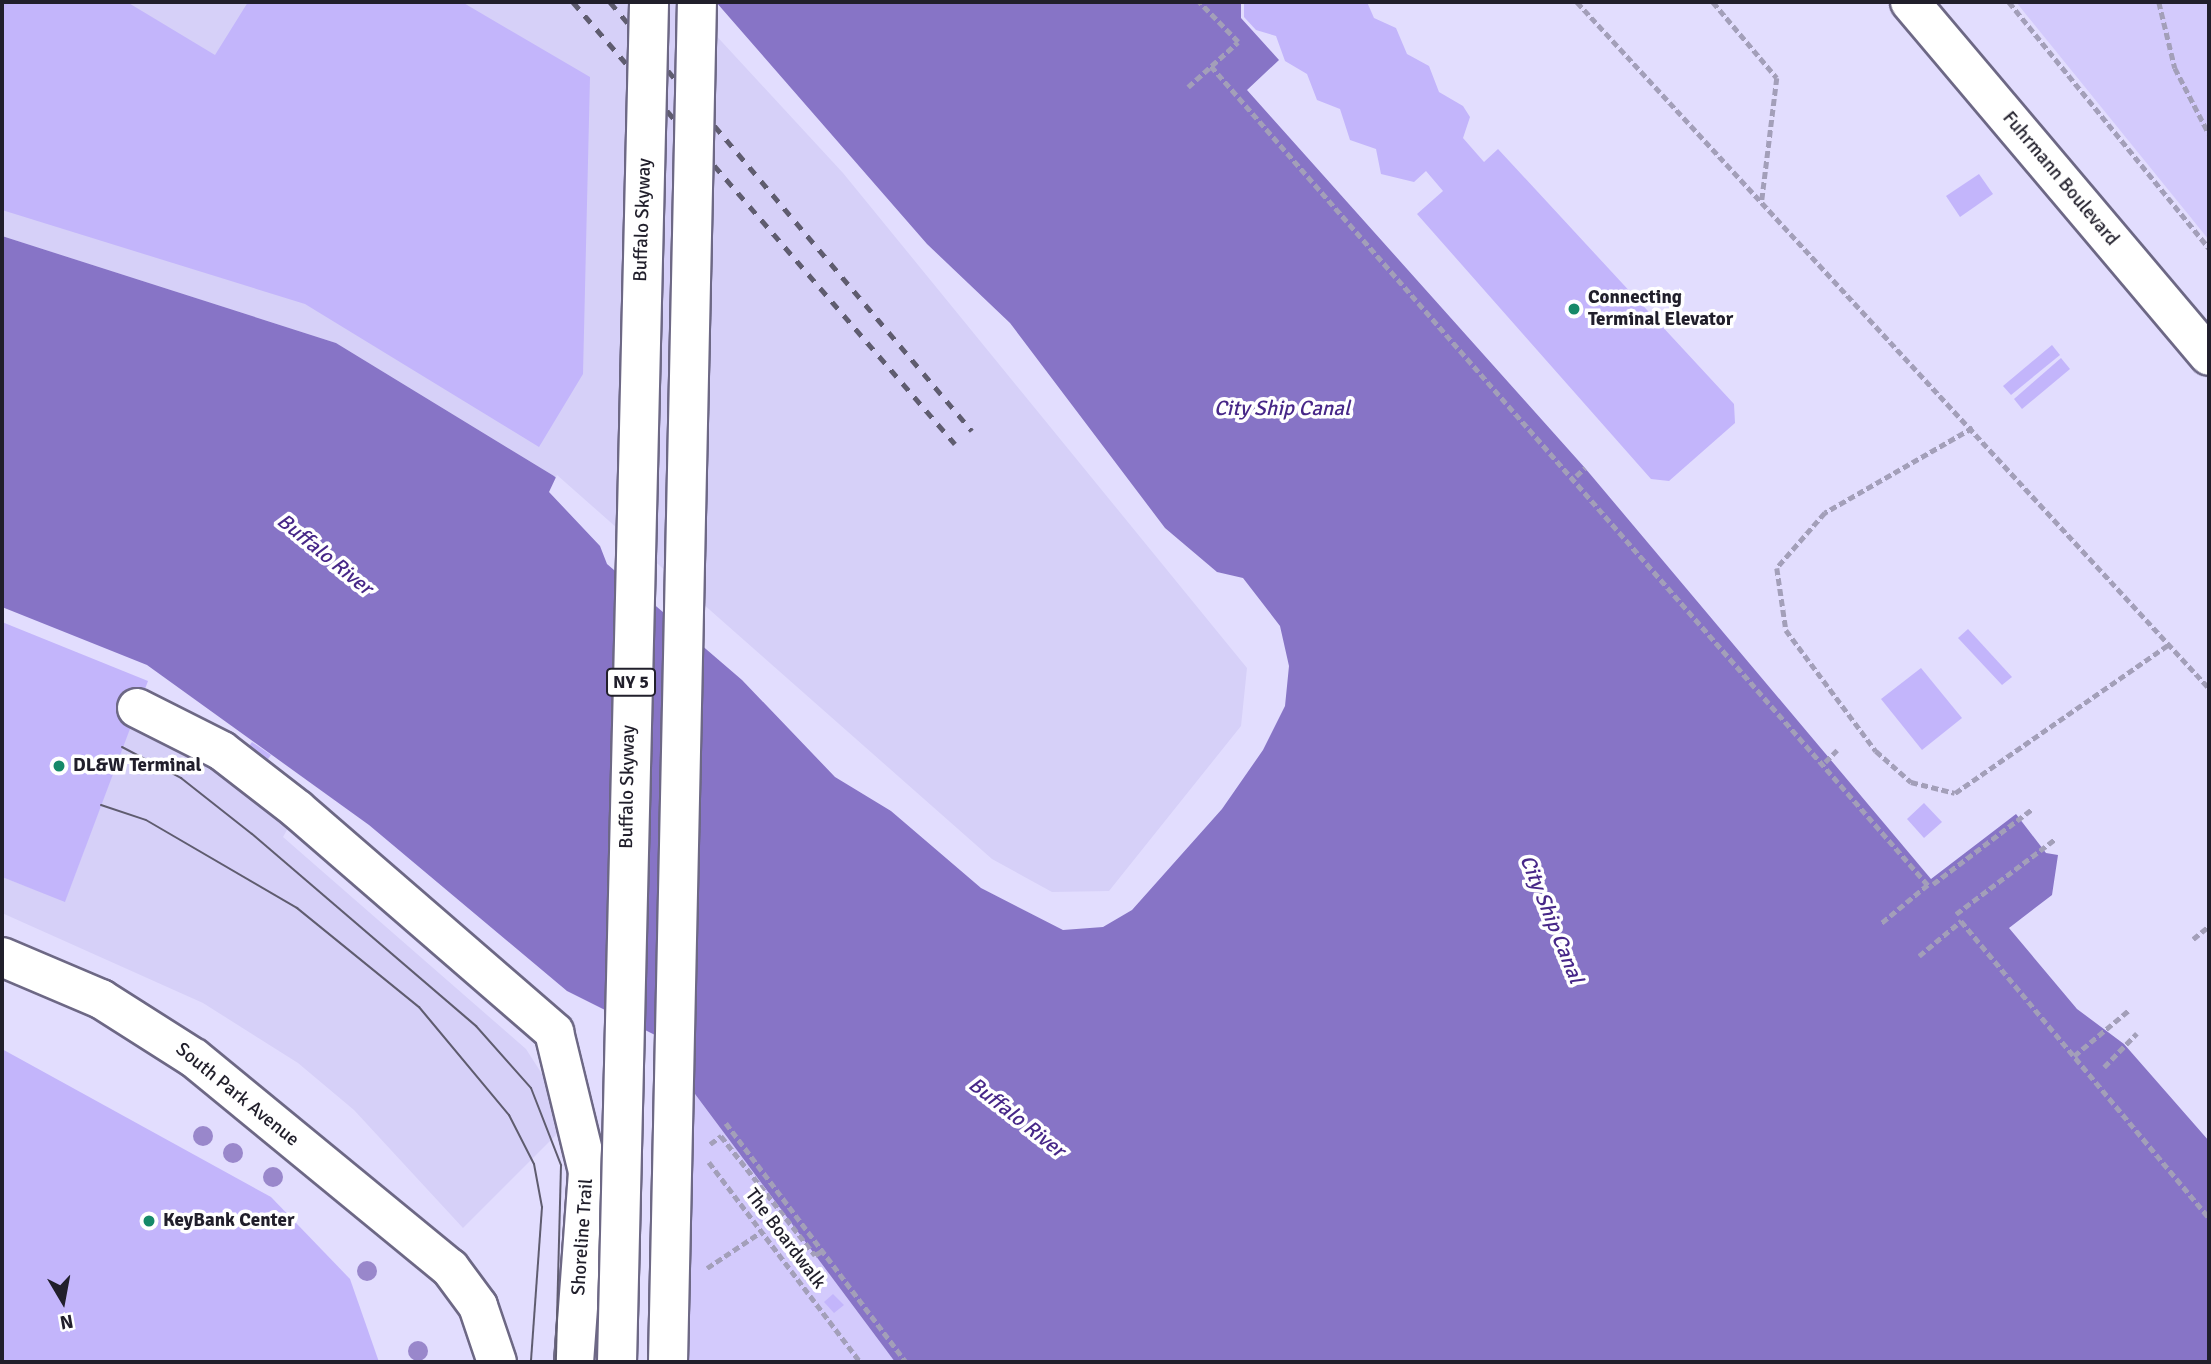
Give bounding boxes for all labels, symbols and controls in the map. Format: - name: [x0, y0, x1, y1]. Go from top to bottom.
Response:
- street label: Fuhrmann Boulevard: [1997, 107, 2123, 251]
- street label: Buffalo Skyway: [629, 158, 657, 282]
- place label: Connecting Terminal Elevator: [1588, 287, 1733, 331]
- marker: Connecting Terminal Elevator: [1566, 301, 1582, 317]
- water label: City Ship Canal: [1214, 395, 1350, 421]
- water label: Buffalo River: [272, 508, 378, 600]
- road number: NY 5: [605, 668, 657, 696]
- street label: Buffalo Skyway: [616, 725, 640, 849]
- place label: DL&W Terminal: [73, 755, 202, 777]
- marker: DL&W Terminal: [51, 758, 67, 774]
- water label: City Ship Canal: [1515, 851, 1589, 987]
- street label: South Park Avenue: [171, 1038, 303, 1152]
- water label: Buffalo River: [964, 1072, 1070, 1162]
- street label: Shoreline Trail: [568, 1178, 598, 1296]
- street label: The Boardwalk: [740, 1184, 830, 1294]
- place label: KeyBank Center: [163, 1210, 294, 1232]
- marker: KeyBank Center: [141, 1213, 157, 1229]
- north arrow: [28, 1266, 98, 1336]
- text: N: [58, 1309, 75, 1335]

